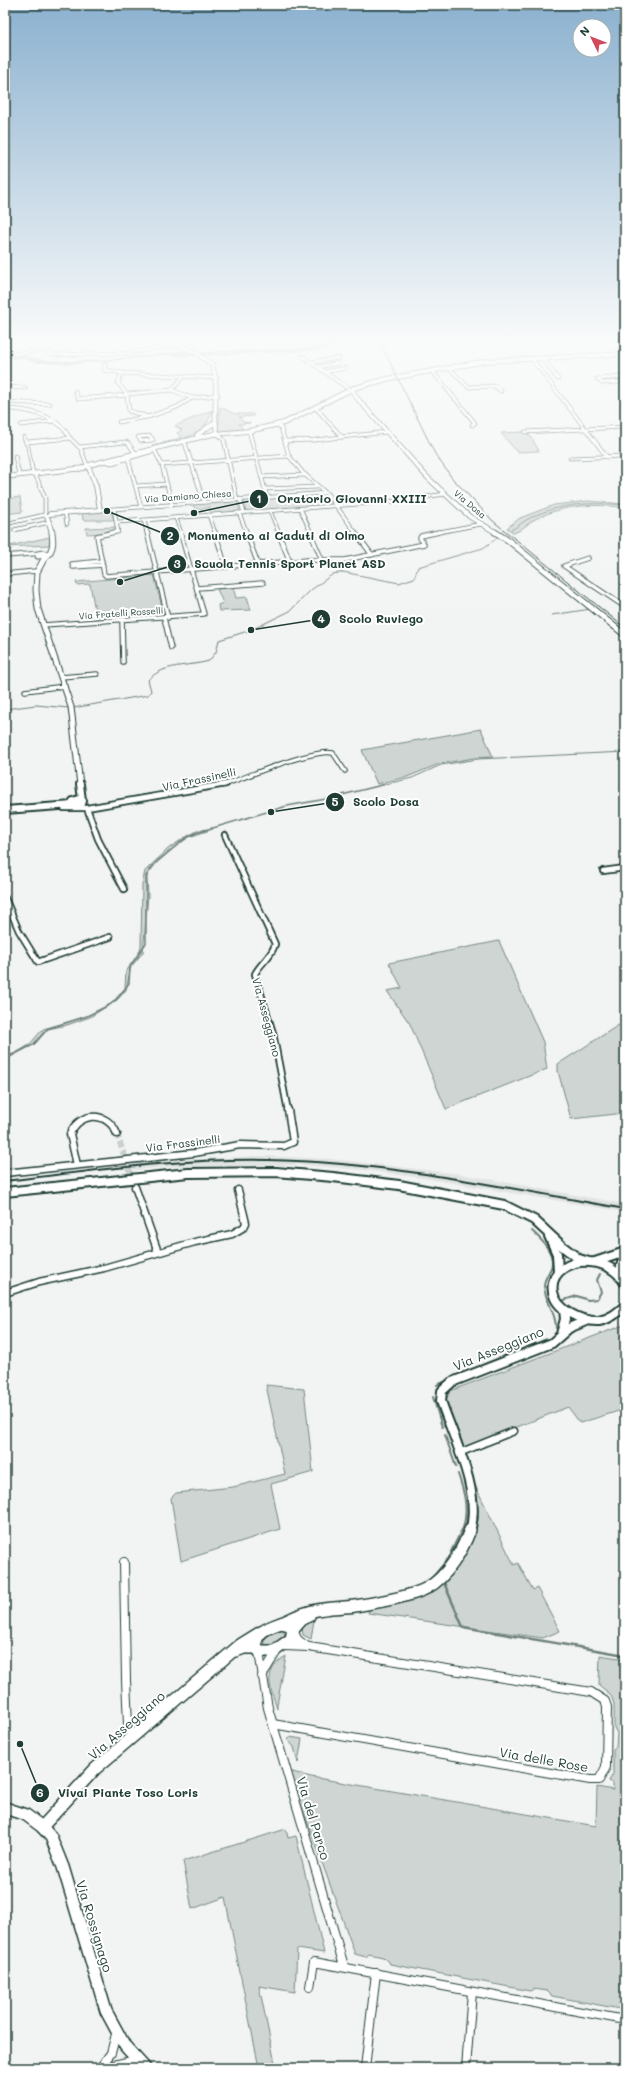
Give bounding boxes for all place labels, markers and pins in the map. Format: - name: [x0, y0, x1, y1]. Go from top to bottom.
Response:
- callout: Oratorio Giovanni XXIII: [249, 487, 434, 511]
- callout: Monumento ai Caduti di Olmo: [160, 524, 373, 548]
- callout: Scuola Tennis Sport Planet ASD: [167, 552, 394, 576]
- callout: Scolo Ruviego: [311, 607, 432, 631]
- callout: Scolo Dosa: [325, 790, 427, 814]
- callout: Vivai Piante Toso Loris: [30, 1781, 206, 1805]

